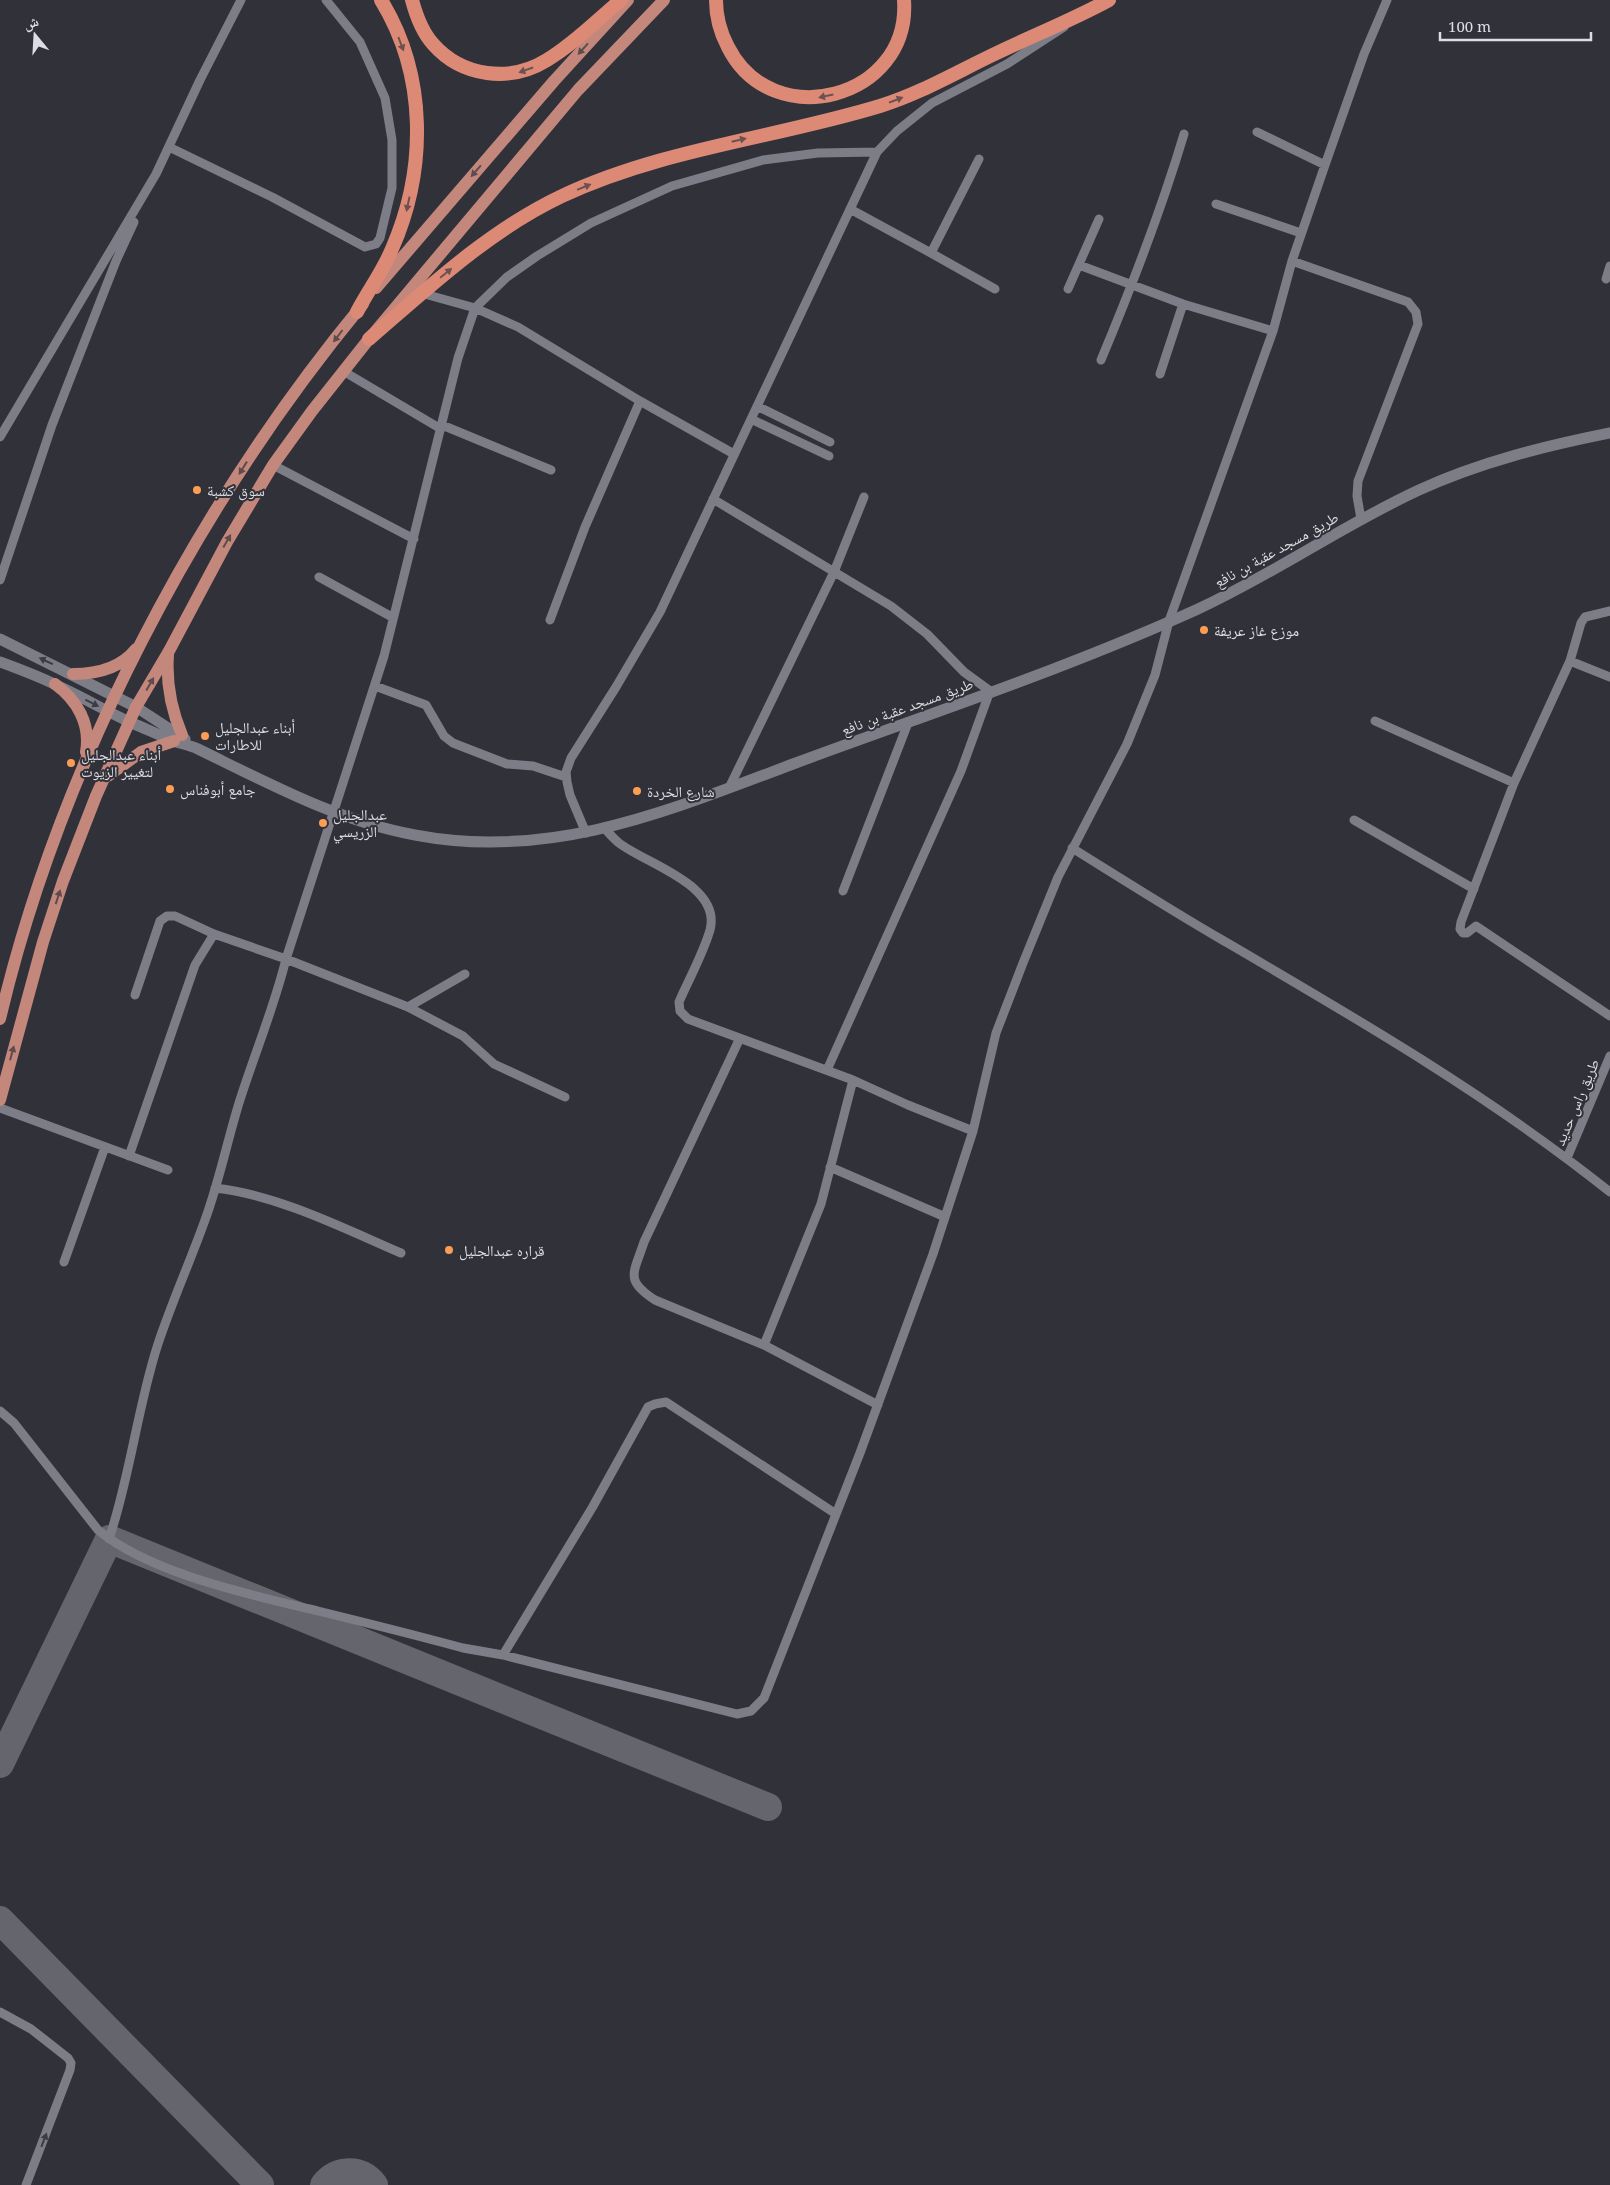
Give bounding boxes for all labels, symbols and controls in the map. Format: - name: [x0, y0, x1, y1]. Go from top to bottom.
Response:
- north arrow: [10, 10, 60, 60]
- scale bar: [1440, 10, 1591, 42]
- text: ش: [21, 11, 41, 33]
- text: 100 m: [1448, 16, 1491, 36]
- one-way arrow: [397, 37, 405, 52]
- one-way arrow: [577, 43, 589, 55]
- one-way arrow: [518, 66, 533, 74]
- one-way arrow: [819, 92, 834, 100]
- one-way arrow: [889, 95, 903, 103]
- one-way arrow: [731, 136, 747, 144]
- one-way arrow: [470, 164, 481, 177]
- one-way arrow: [577, 183, 592, 191]
- one-way arrow: [404, 196, 412, 212]
- one-way arrow: [440, 267, 453, 278]
- one-way arrow: [333, 329, 343, 343]
- one-way arrow: [239, 461, 248, 475]
- place label: سوق كشبة: [207, 480, 265, 501]
- marker: سوق كشبة: [191, 484, 203, 496]
- street label: طريق مسجد عقبة بن نافع: [1210, 507, 1342, 592]
- one-way arrow: [223, 534, 231, 548]
- place label: موزع غاز عريفة: [1214, 620, 1299, 641]
- marker: موزع غاز عريفة: [1198, 624, 1210, 636]
- one-way arrow: [39, 657, 53, 665]
- street label: طريق مسجد عقبة بن نافع: [838, 673, 976, 740]
- one-way arrow: [145, 677, 154, 690]
- one-way arrow: [85, 699, 100, 707]
- place label: أبناء عبدالجليل للاطارات: [215, 717, 295, 754]
- marker: أبناء عبدالجليل للاطارات: [199, 730, 211, 742]
- place label: أبناء عبدالجليل لتغيير الزيوت: [81, 744, 161, 781]
- marker: أبناء عبدالجليل لتغيير الزيوت: [65, 757, 77, 769]
- place label: جامع أبوفناس: [180, 779, 256, 800]
- place label: شارع الخردة: [647, 781, 715, 802]
- marker: جامع أبوفناس: [164, 783, 176, 795]
- marker: شارع الخردة: [631, 785, 643, 797]
- place label: عبدالجليل الزريسي: [333, 804, 387, 844]
- marker: عبدالجليل الزريسي: [317, 817, 329, 829]
- one-way arrow: [54, 889, 62, 904]
- one-way arrow: [9, 1046, 17, 1061]
- street label: طريق راس حديد: [1549, 1056, 1604, 1149]
- place label: قراره عبدالجليل: [459, 1240, 545, 1261]
- marker: قراره عبدالجليل: [443, 1244, 455, 1256]
- one-way arrow: [40, 2132, 48, 2147]

